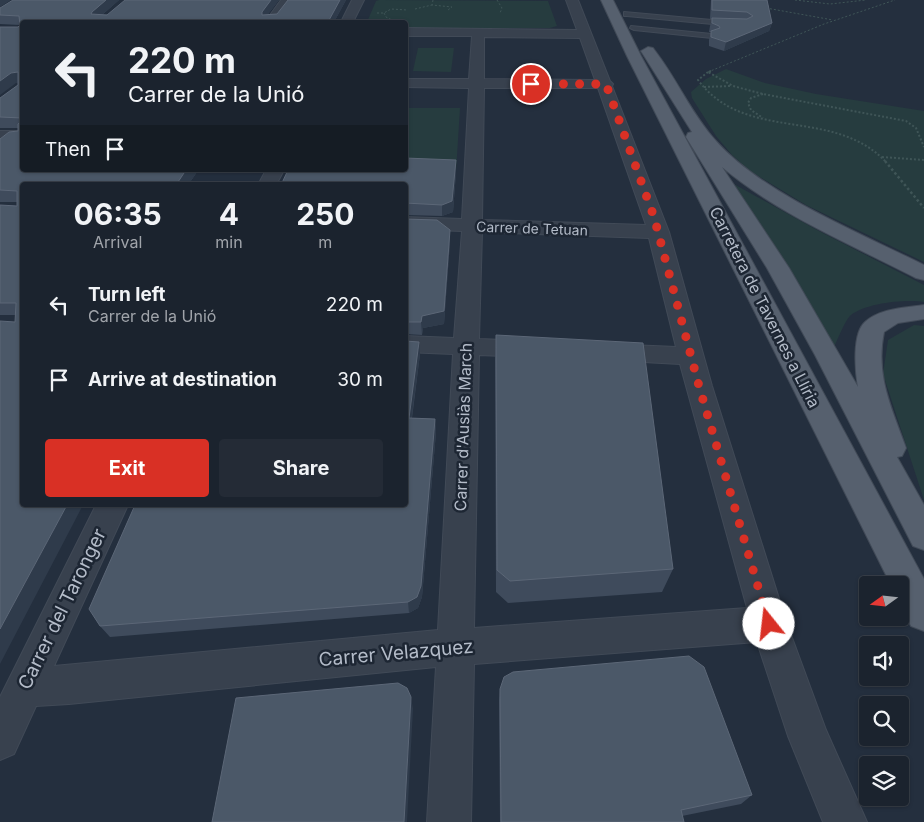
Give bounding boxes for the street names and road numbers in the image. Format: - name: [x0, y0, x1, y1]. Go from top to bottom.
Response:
- street label: Carretera de Tavernes a Llíria: [705, 203, 825, 411]
- street label: Carrer de Tetuan: [476, 218, 588, 238]
- street label: Carrer d'Ausiàs March: [450, 342, 476, 512]
- street label: Carrer del Taronger: [13, 525, 111, 693]
- street label: Carrer Velazquez: [318, 635, 474, 671]

